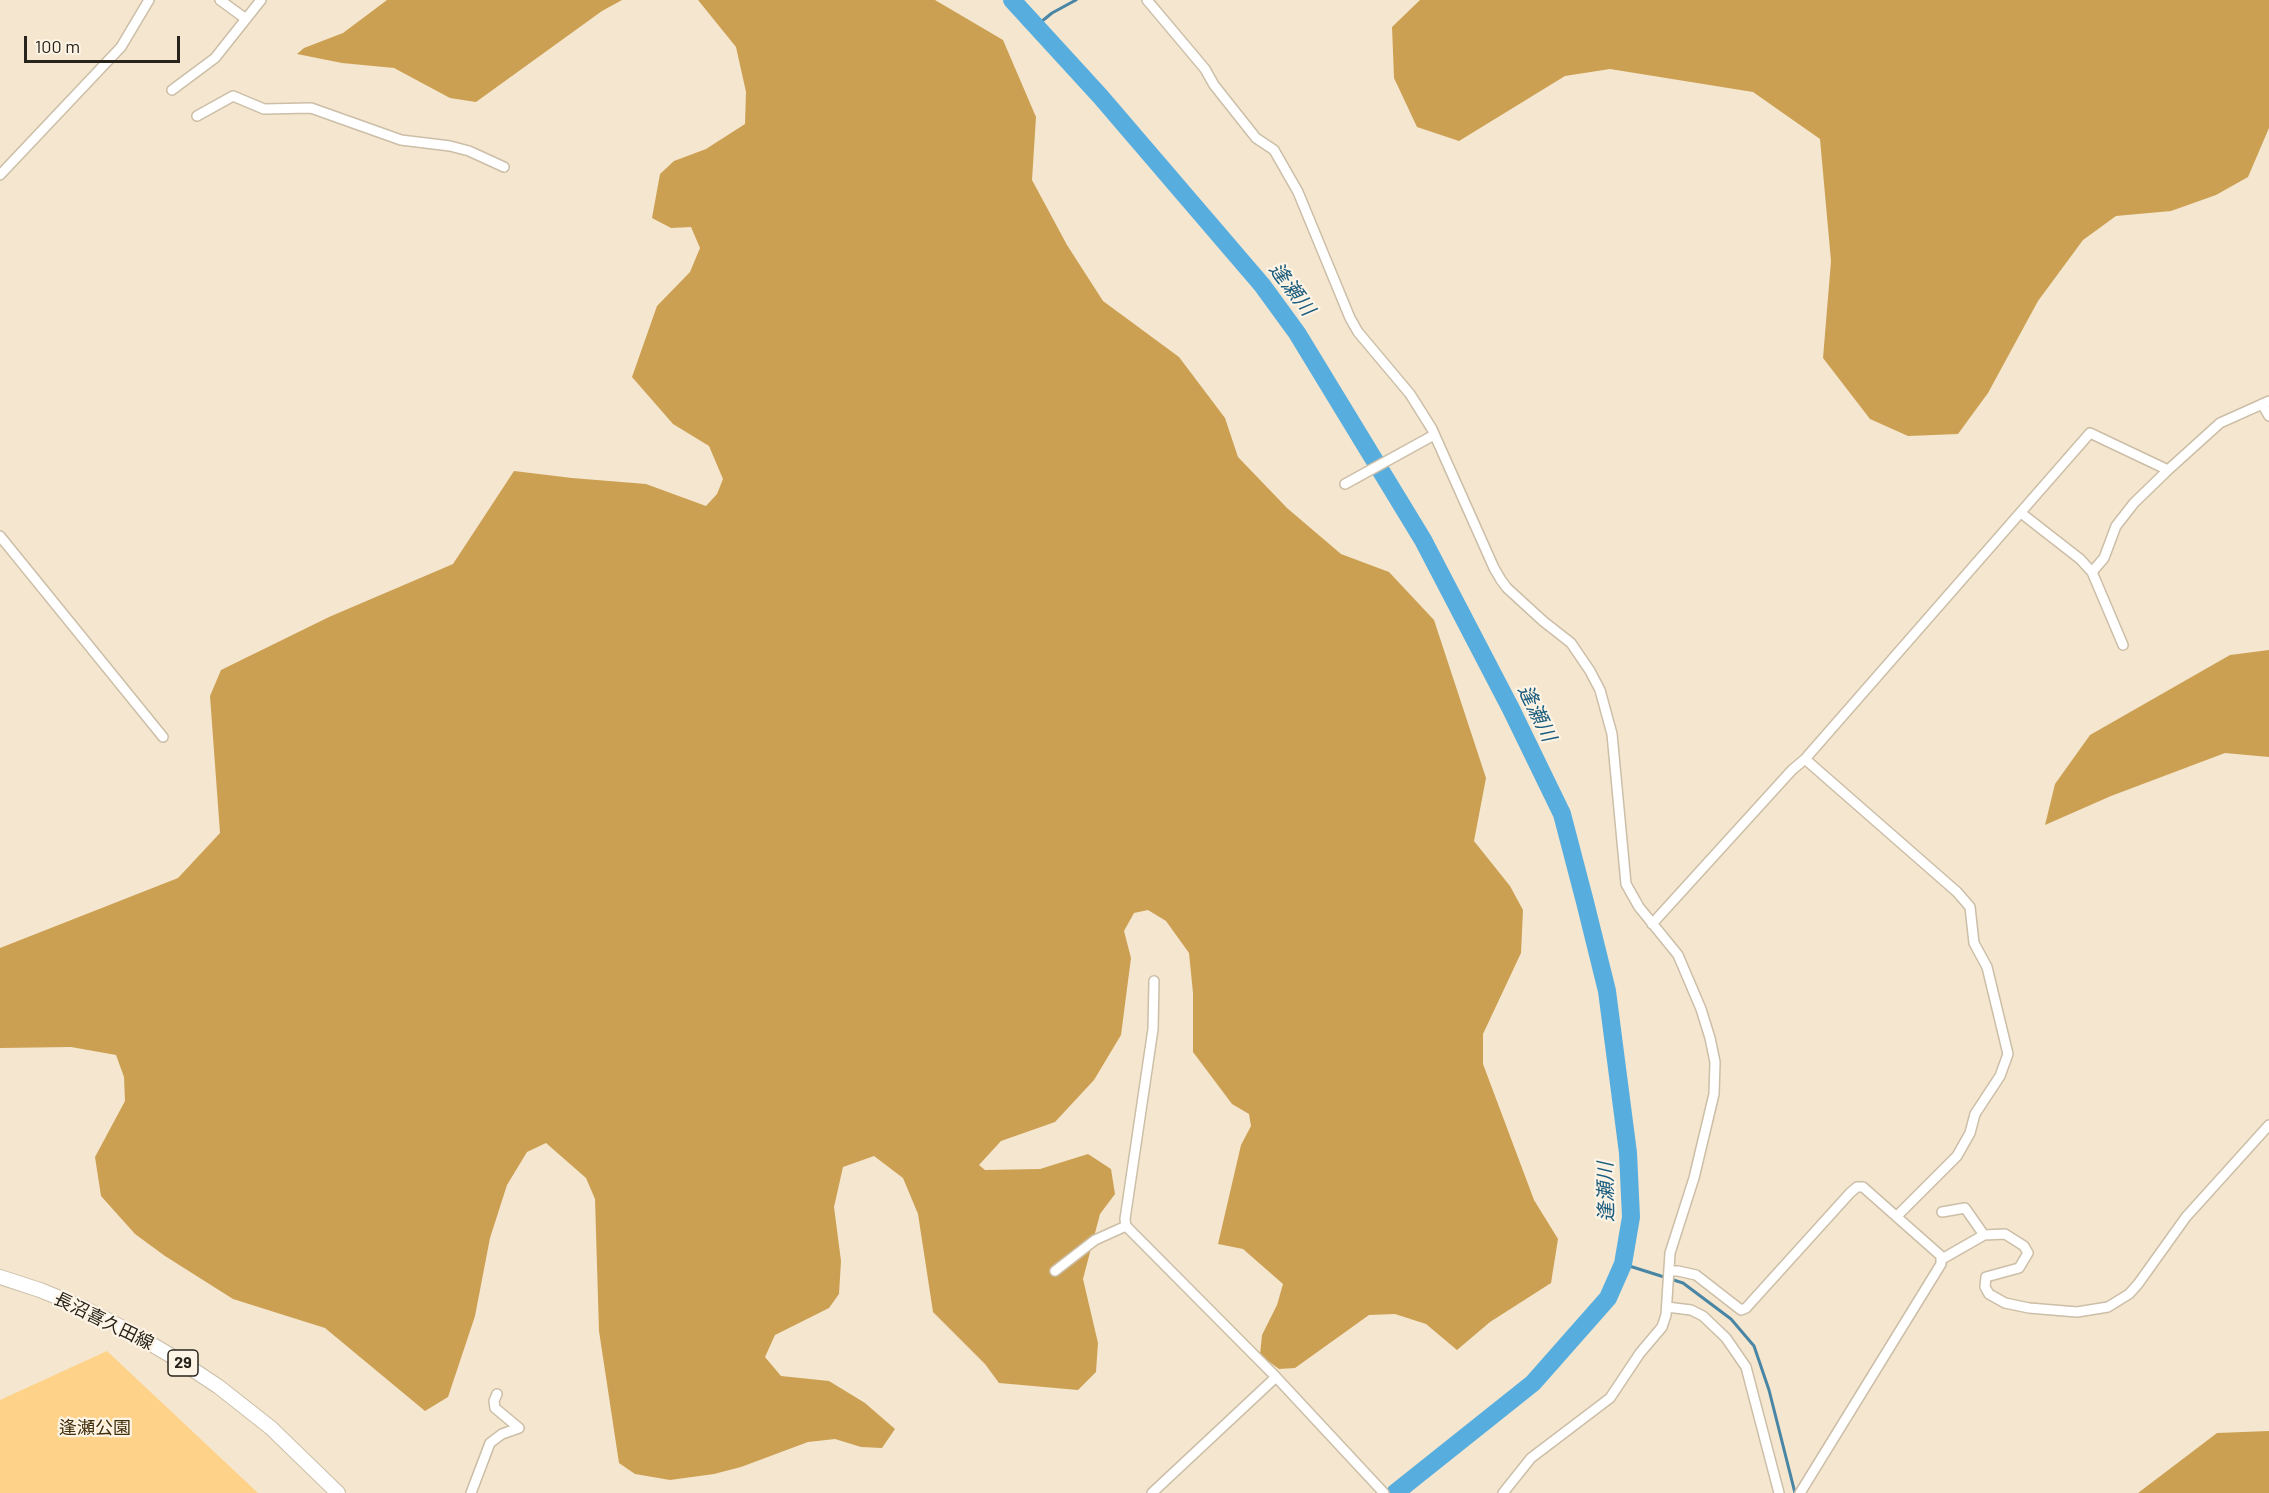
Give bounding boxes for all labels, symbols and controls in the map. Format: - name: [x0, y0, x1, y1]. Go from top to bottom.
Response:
- scale bar: [27, 24, 183, 62]
- text: 100 m: [35, 35, 80, 57]
- water label: 逢瀬川: [1264, 258, 1320, 320]
- water label: 逢瀬川: [1513, 681, 1561, 745]
- water label: 逢瀬川: [1593, 1162, 1619, 1222]
- street label: 長沼喜久田線: [51, 1288, 157, 1354]
- road number: 29: [168, 1350, 198, 1376]
- park label: 逢瀬公園: [59, 1417, 131, 1439]

